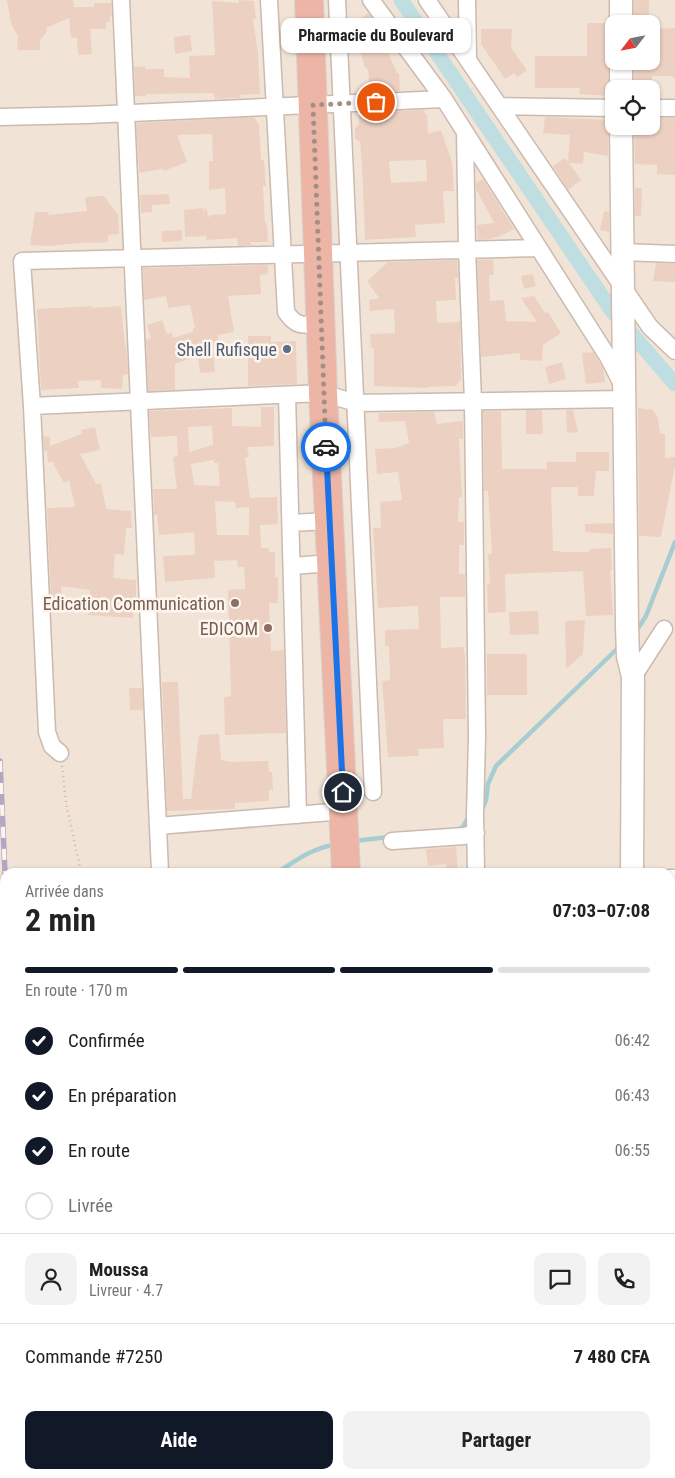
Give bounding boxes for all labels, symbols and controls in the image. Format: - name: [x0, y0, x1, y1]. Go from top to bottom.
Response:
- north arrow: [605, 15, 660, 70]
- map controls: [605, 15, 660, 135]
- callout: Pharmacie du Boulevard: [281, 17, 471, 52]
- text: Pharmacie du Boulevard: [298, 26, 454, 45]
- button: locate: [605, 80, 660, 135]
- pin: [355, 81, 397, 123]
- icon: bag: [362, 88, 390, 116]
- place label: Shell Rufisque: [177, 339, 277, 360]
- marker: Shell Rufisque: [281, 343, 293, 355]
- courier: [301, 422, 351, 472]
- icon: car: [312, 433, 340, 461]
- place label: Edication Communication: [43, 593, 225, 614]
- marker: Edication Communication: [229, 597, 241, 609]
- place label: EDICOM: [200, 618, 258, 639]
- marker: EDICOM: [262, 622, 274, 634]
- pin: [322, 771, 364, 813]
- icon: home: [329, 778, 357, 806]
- text: Arrivée dans: [25, 882, 104, 901]
- text: 07:03–07:08: [552, 899, 650, 922]
- text: 2 min: [25, 901, 96, 939]
- text: En route · 170 m: [25, 981, 128, 1000]
- icon: check: [25, 1027, 53, 1055]
- text: Confirmée: [68, 1029, 145, 1052]
- text: 06:42: [615, 1031, 650, 1050]
- icon: check: [25, 1082, 53, 1110]
- text: En préparation: [68, 1084, 177, 1107]
- text: 06:43: [615, 1086, 650, 1105]
- icon: check: [25, 1137, 53, 1165]
- text: En route: [68, 1139, 130, 1162]
- text: 06:55: [615, 1141, 650, 1160]
- text: Livrée: [68, 1194, 113, 1217]
- button: person: [25, 1253, 77, 1305]
- button: chat: [534, 1253, 586, 1305]
- button: phone: [598, 1253, 650, 1305]
- text: Moussa: [89, 1258, 148, 1281]
- text: Livreur · 4.7: [89, 1281, 163, 1300]
- text: Commande #7250: [25, 1345, 163, 1368]
- text: 7 480 CFA: [573, 1345, 650, 1368]
- button: Aide: [25, 1411, 333, 1469]
- button: Partager: [343, 1411, 650, 1469]

